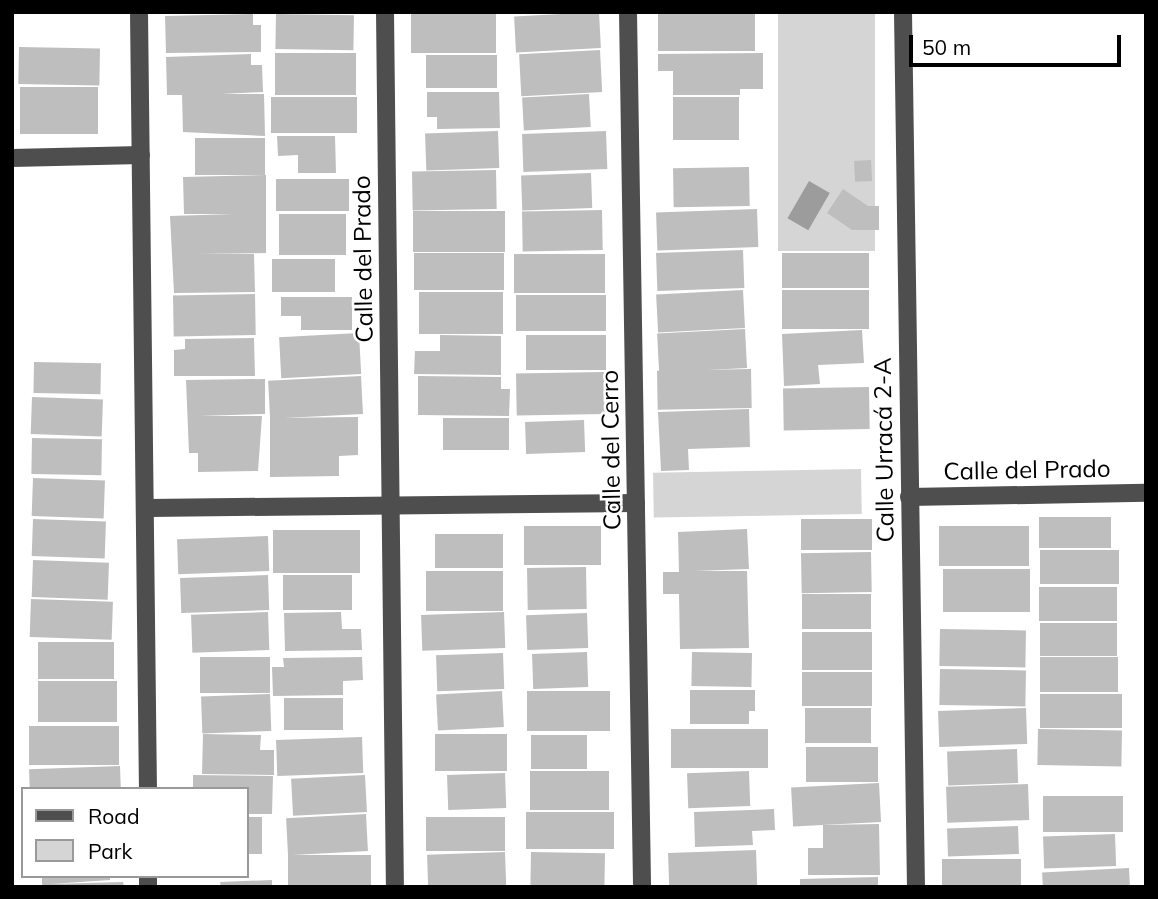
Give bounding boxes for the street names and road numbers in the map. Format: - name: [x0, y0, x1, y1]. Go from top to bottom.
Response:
- street label: Calle del Prado: [347, 175, 379, 343]
- street label: Calle Urracá 2-A: [868, 357, 900, 543]
- street label: Calle del Cerro: [595, 370, 627, 530]
- street label: Calle del Prado: [943, 454, 1111, 486]

